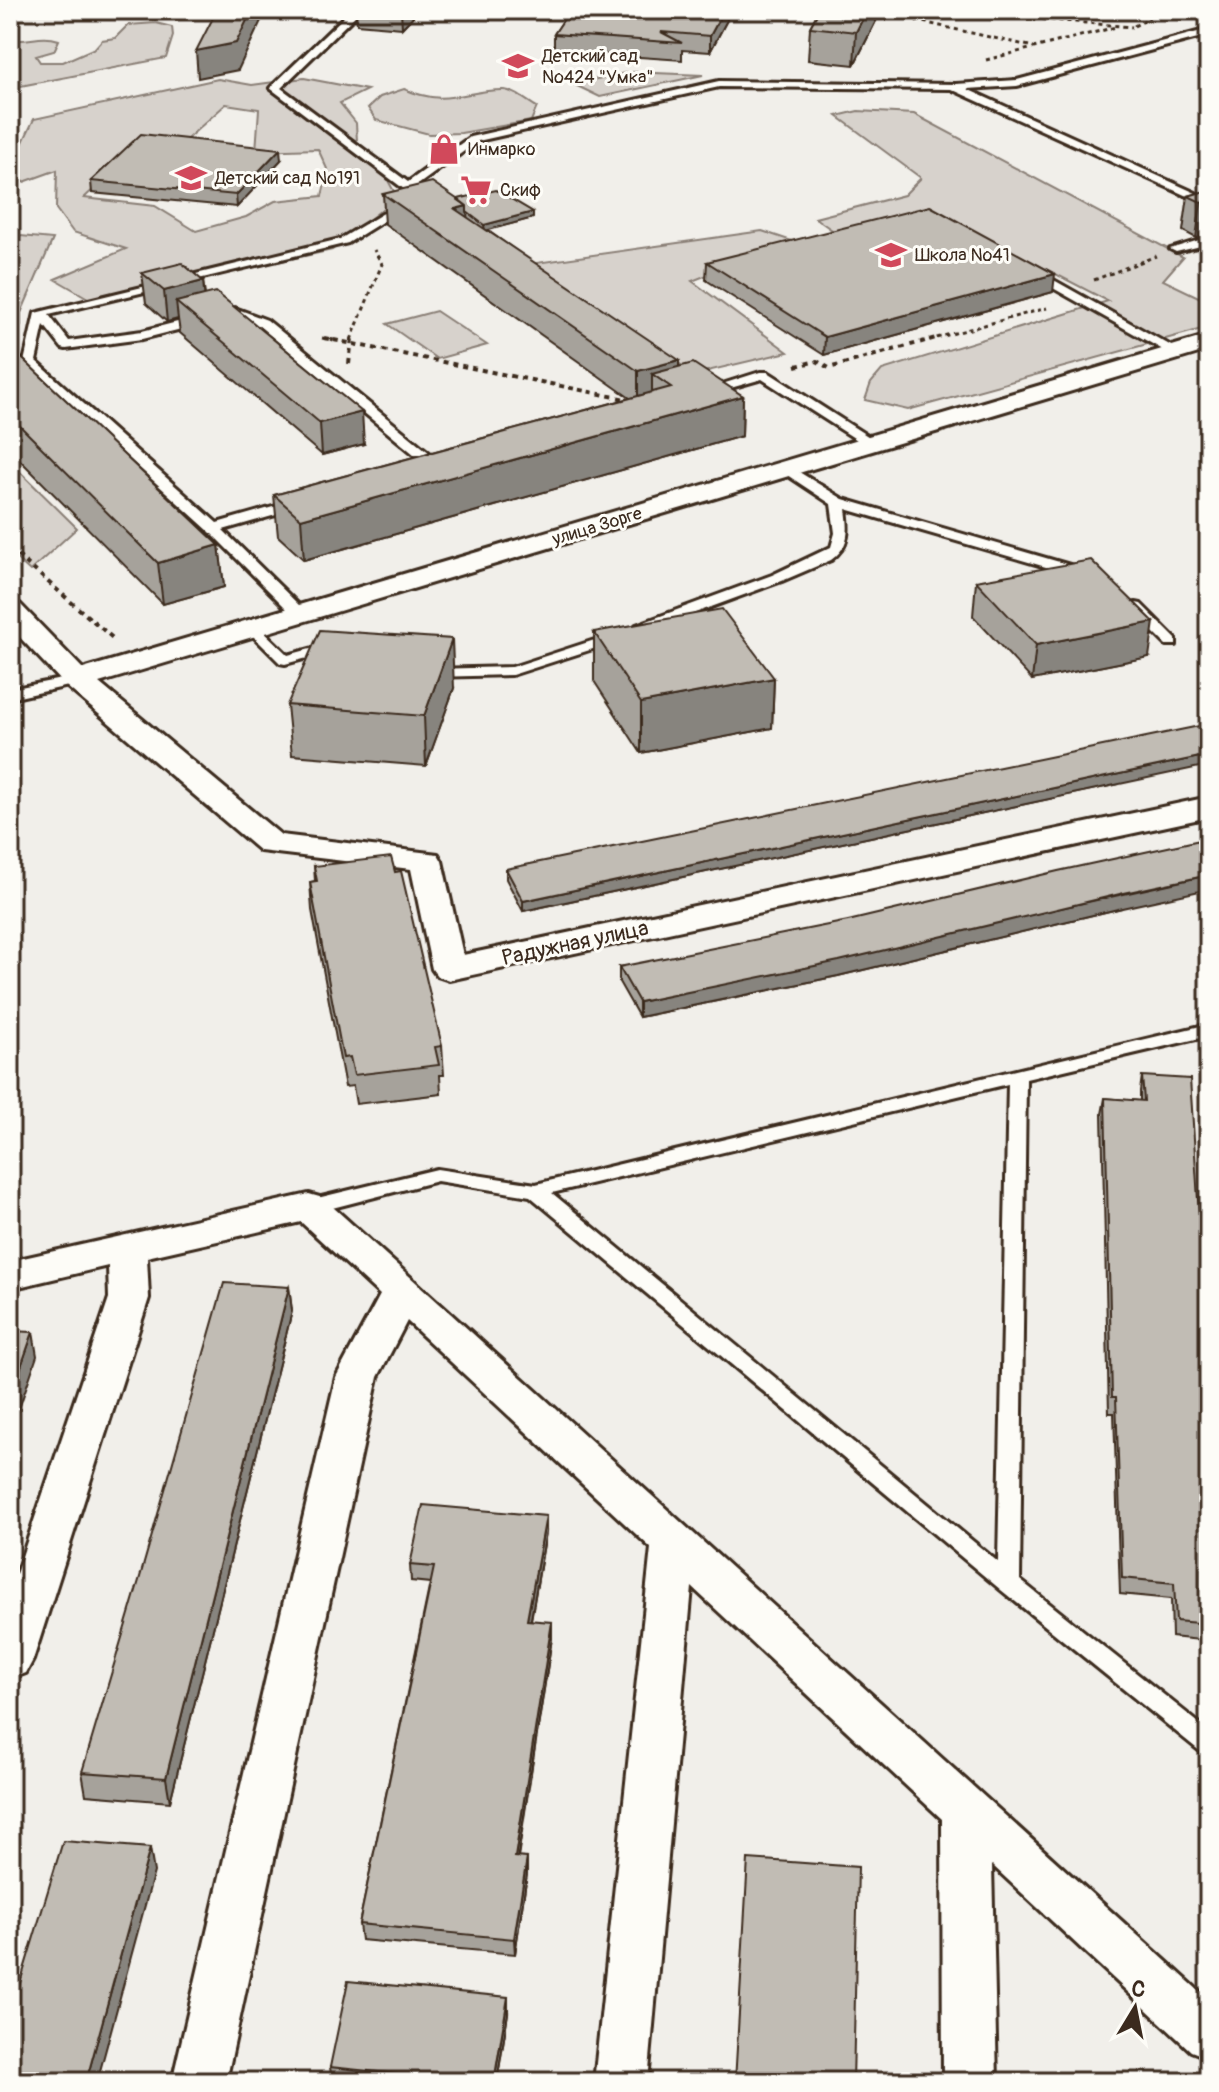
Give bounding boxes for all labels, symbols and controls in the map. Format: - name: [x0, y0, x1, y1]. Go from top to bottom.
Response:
- place label: Детский сад №424 "Умка": [541, 45, 654, 89]
- school or university icon: Детский сад №424 "Умка": [501, 49, 535, 83]
- shop icon: Инмарко: [427, 132, 461, 166]
- place label: Инмарко: [468, 138, 536, 161]
- school or university icon: Детский сад №191: [174, 161, 208, 195]
- place label: Детский сад №191: [214, 167, 360, 190]
- supermarket icon: Скиф: [459, 173, 493, 207]
- place label: Скиф: [500, 179, 541, 202]
- school or university icon: Школа №41: [874, 238, 908, 272]
- place label: Школа №41: [915, 244, 1010, 267]
- street label: улица Зорге: [549, 502, 645, 551]
- street label: Радужная улица: [499, 914, 651, 972]
- north arrow: [1095, 1968, 1175, 2048]
- text: С: [1129, 1974, 1148, 2004]

